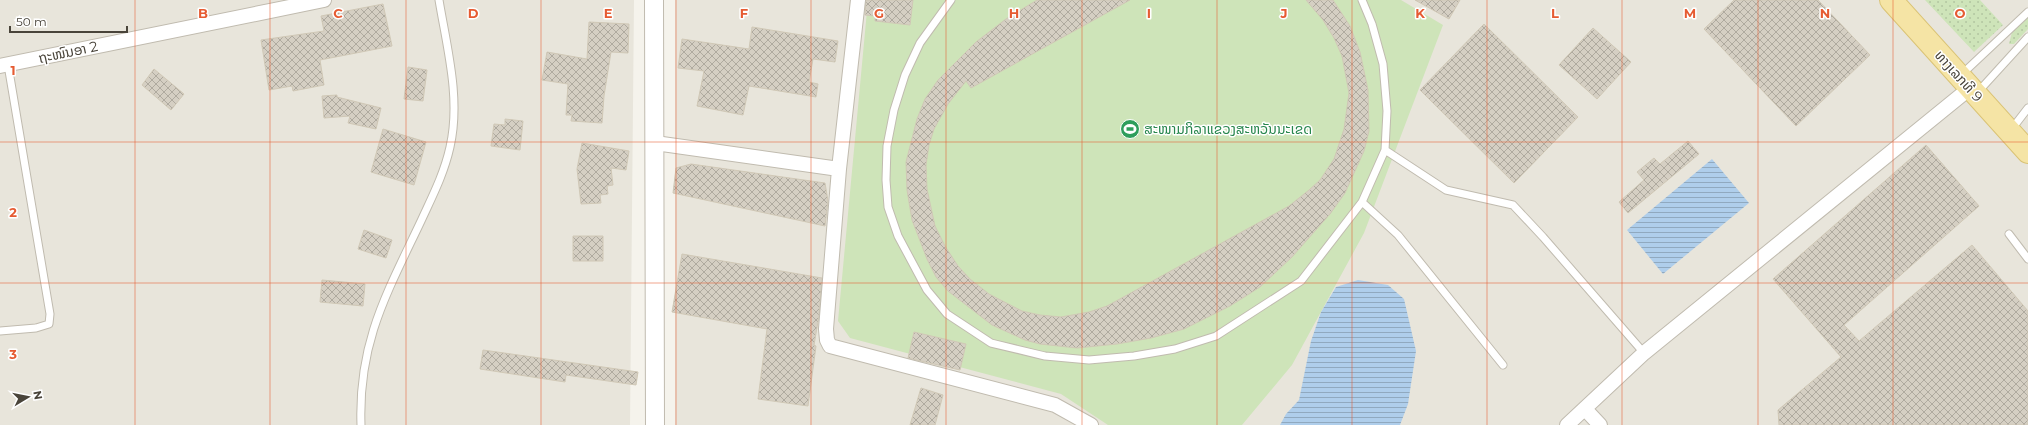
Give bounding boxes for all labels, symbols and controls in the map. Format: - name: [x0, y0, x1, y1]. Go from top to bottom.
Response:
- text: B: [198, 5, 208, 21]
- text: C: [333, 5, 343, 21]
- text: D: [468, 5, 479, 21]
- text: E: [604, 5, 613, 21]
- text: F: [740, 5, 748, 21]
- text: G: [874, 5, 884, 21]
- text: H: [1009, 5, 1019, 21]
- text: I: [1147, 5, 1151, 21]
- text: J: [1279, 5, 1288, 21]
- text: K: [1415, 5, 1425, 21]
- text: L: [1551, 5, 1559, 21]
- text: M: [1684, 5, 1696, 21]
- text: N: [1820, 5, 1830, 21]
- text: O: [1955, 5, 1966, 21]
- scale bar: [10, 8, 127, 34]
- text: 50 m: [16, 14, 47, 29]
- street label: ຖະໜົນອາ 2: [37, 37, 99, 67]
- street label: ທາງເລກທີ 9: [1931, 46, 1987, 106]
- text: 1: [10, 62, 16, 78]
- sports icon: ສະໜາມກິລາແຂວງສະຫວັນນະເຂດ: [1119, 118, 1141, 140]
- place label: ສະໜາມກິລາແຂວງສະຫວັນນະເຂດ: [1144, 120, 1312, 138]
- text: 2: [9, 204, 17, 220]
- text: 3: [8, 346, 17, 362]
- north arrow: [8, 377, 48, 417]
- text: N: [30, 390, 46, 401]

